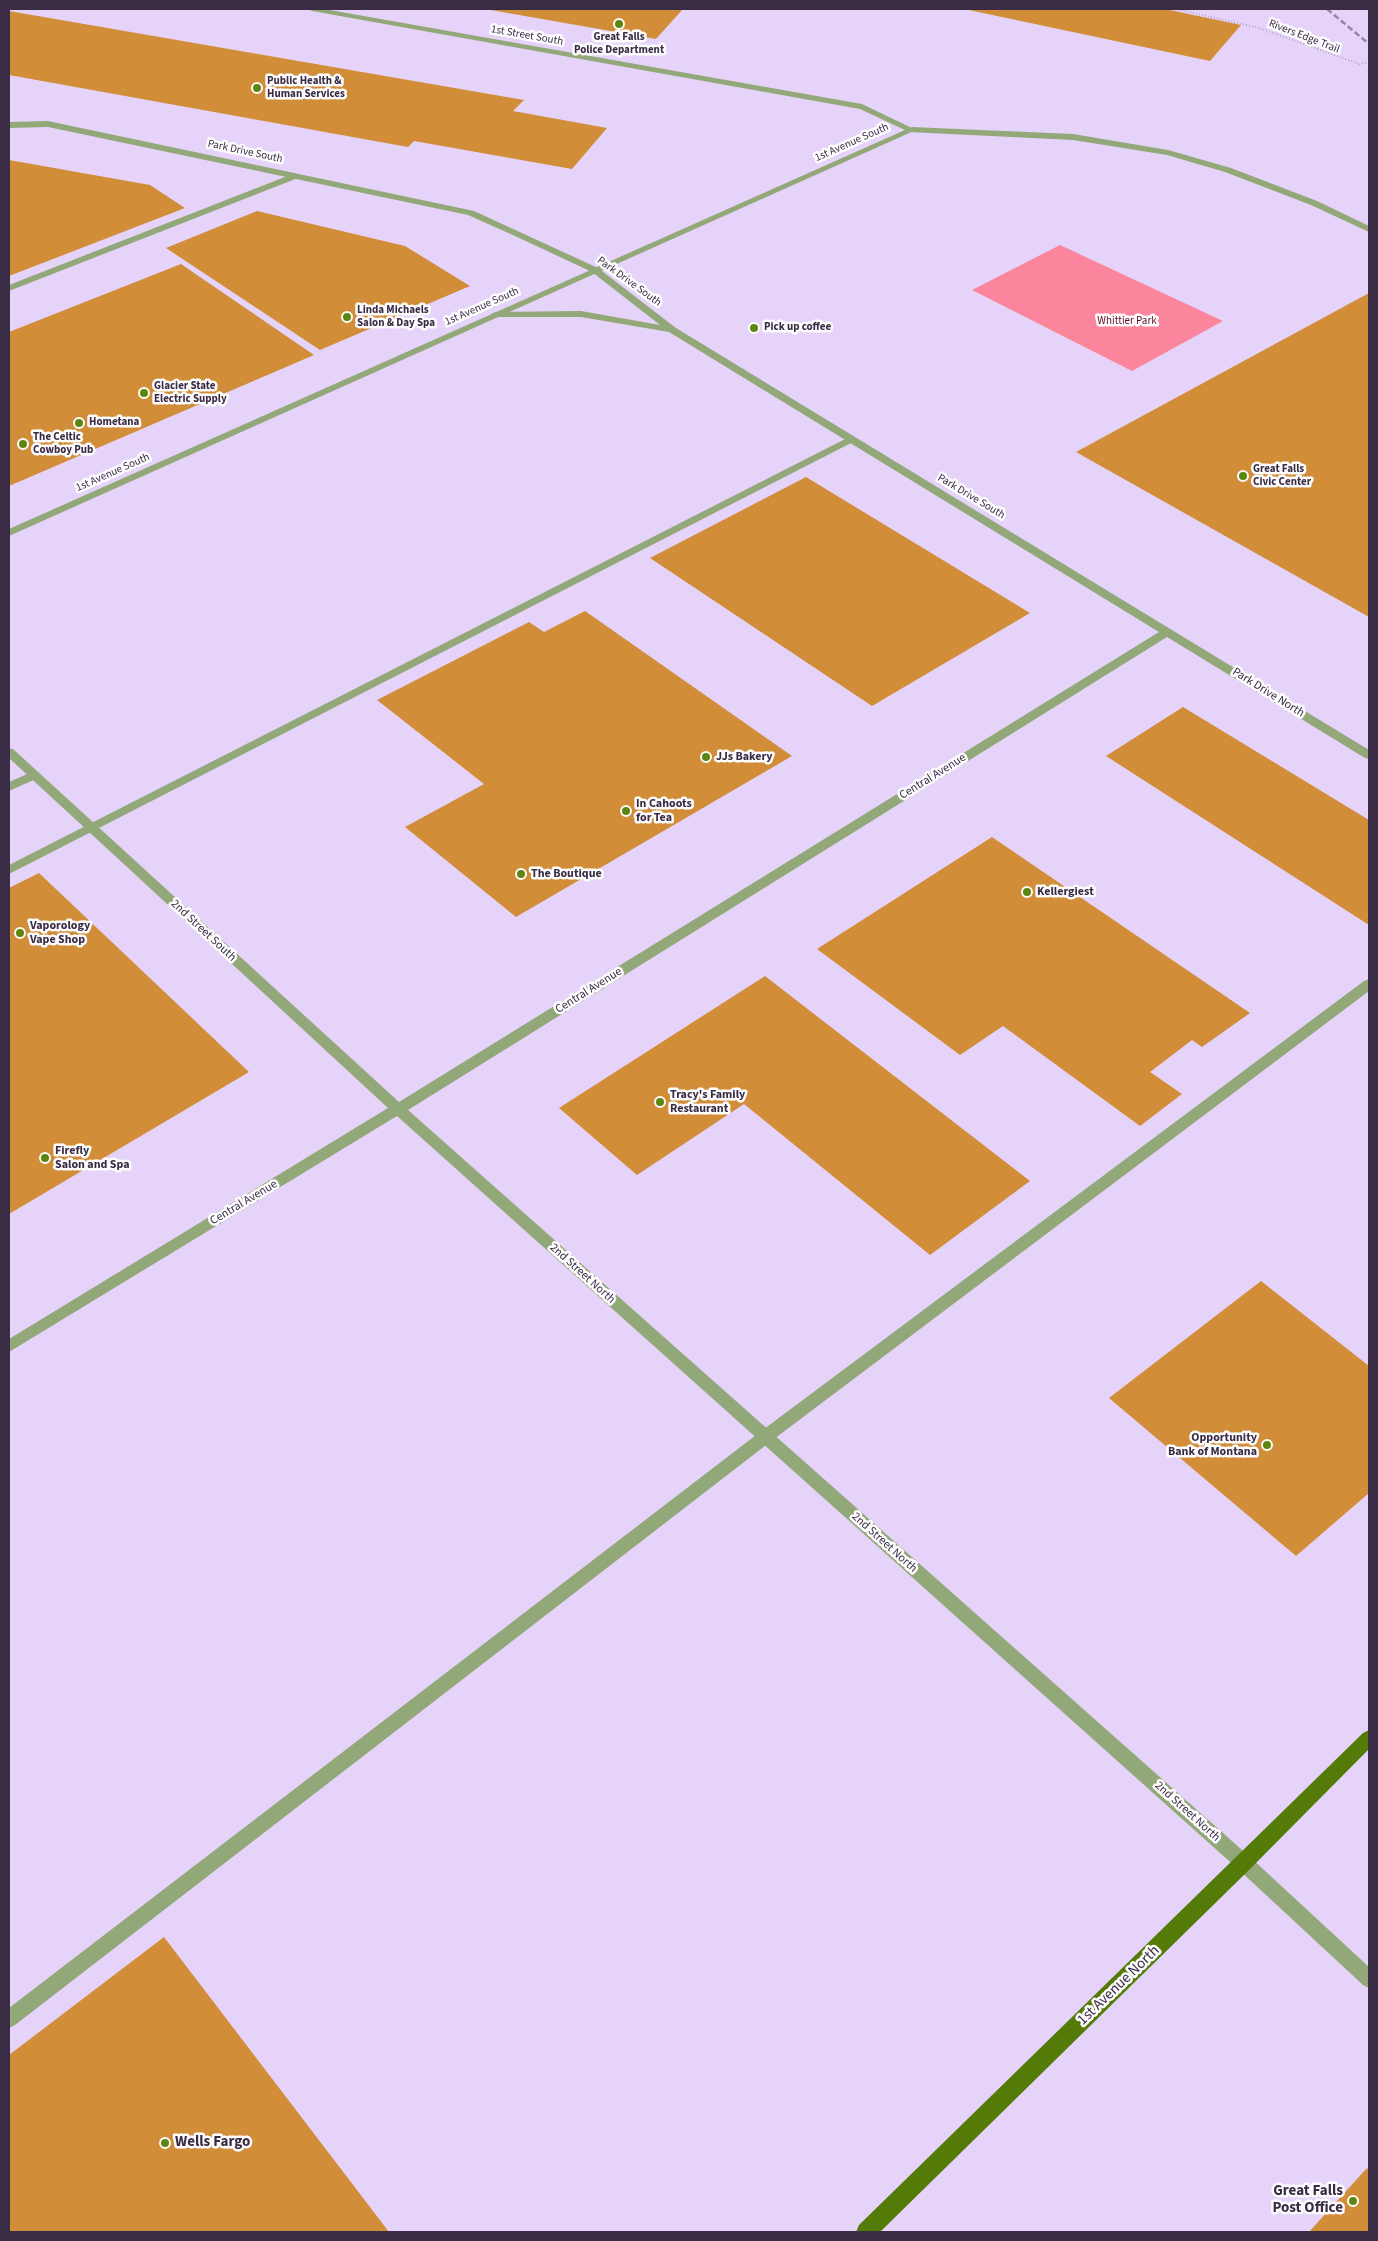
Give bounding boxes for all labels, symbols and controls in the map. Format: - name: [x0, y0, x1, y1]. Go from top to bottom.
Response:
- street label: Rivers Edge Trail: [1267, 17, 1341, 57]
- marker: Great Falls Police Department: [613, 18, 625, 30]
- street label: 1st Street South: [490, 23, 564, 49]
- place label: Great Falls Police Department: [574, 31, 664, 57]
- place label: Public Health & Human Services: [267, 75, 345, 101]
- marker: Public Health & Human Services: [251, 82, 263, 94]
- street label: 1st Avenue South: [813, 121, 891, 165]
- street label: Park Drive South: [206, 138, 284, 166]
- street label: Park Drive South: [594, 254, 664, 310]
- street label: 1st Avenue South: [443, 285, 521, 329]
- place label: Linda Michaels Salon & Day Spa: [357, 304, 435, 330]
- marker: Linda Michaels Salon & Day Spa: [341, 311, 353, 323]
- park label: Whittier Park: [1097, 315, 1157, 329]
- place label: Pick up coffee: [764, 321, 831, 335]
- marker: Pick up coffee: [748, 322, 760, 334]
- place label: Glacier State Electric Supply: [154, 380, 227, 406]
- marker: Glacier State Electric Supply: [138, 387, 150, 399]
- place label: Hometana: [89, 416, 139, 430]
- marker: Hometana: [73, 417, 85, 429]
- place label: The Celtic Cowboy Pub: [33, 431, 93, 457]
- marker: The Celtic Cowboy Pub: [17, 438, 29, 450]
- street label: 1st Avenue South: [74, 451, 152, 495]
- place label: Great Falls Civic Center: [1253, 463, 1311, 489]
- marker: Great Falls Civic Center: [1237, 470, 1249, 482]
- street label: Park Drive South: [935, 472, 1007, 522]
- street label: Park Drive North: [1229, 665, 1307, 721]
- place label: JJs Bakery: [716, 750, 773, 764]
- marker: JJs Bakery: [700, 751, 712, 763]
- street label: Central Avenue: [897, 751, 969, 803]
- place label: In Cahoots for Tea: [636, 797, 692, 825]
- marker: In Cahoots for Tea: [620, 805, 632, 817]
- place label: The Boutique: [531, 867, 602, 881]
- marker: The Boutique: [515, 868, 527, 880]
- place label: Kellergiest: [1037, 885, 1094, 899]
- marker: Kellergiest: [1021, 886, 1033, 898]
- street label: 2nd Street South: [167, 897, 239, 965]
- place label: Vaporology Vape Shop: [30, 919, 90, 947]
- marker: Vaporology Vape Shop: [14, 927, 26, 939]
- street label: Central Avenue: [553, 965, 625, 1017]
- place label: Tracy's Family Restaurant: [670, 1088, 745, 1116]
- marker: Tracy's Family Restaurant: [654, 1096, 666, 1108]
- place label: Firefly Salon and Spa: [55, 1144, 130, 1172]
- marker: Firefly Salon and Spa: [39, 1152, 51, 1164]
- street label: Central Avenue: [208, 1177, 280, 1229]
- street label: 2nd Street North: [546, 1241, 618, 1307]
- place label: Opportunity Bank of Montana: [1168, 1431, 1257, 1459]
- marker: Opportunity Bank of Montana: [1261, 1439, 1273, 1451]
- street label: 2nd Street North: [848, 1510, 920, 1576]
- street label: 2nd Street North: [1151, 1779, 1223, 1845]
- street label: 1st Avenue North: [1074, 1942, 1164, 2030]
- place label: Wells Fargo: [175, 2134, 250, 2152]
- marker: Wells Fargo: [159, 2137, 171, 2149]
- place label: Great Falls Post Office: [1272, 2183, 1343, 2218]
- marker: Great Falls Post Office: [1347, 2195, 1359, 2207]

